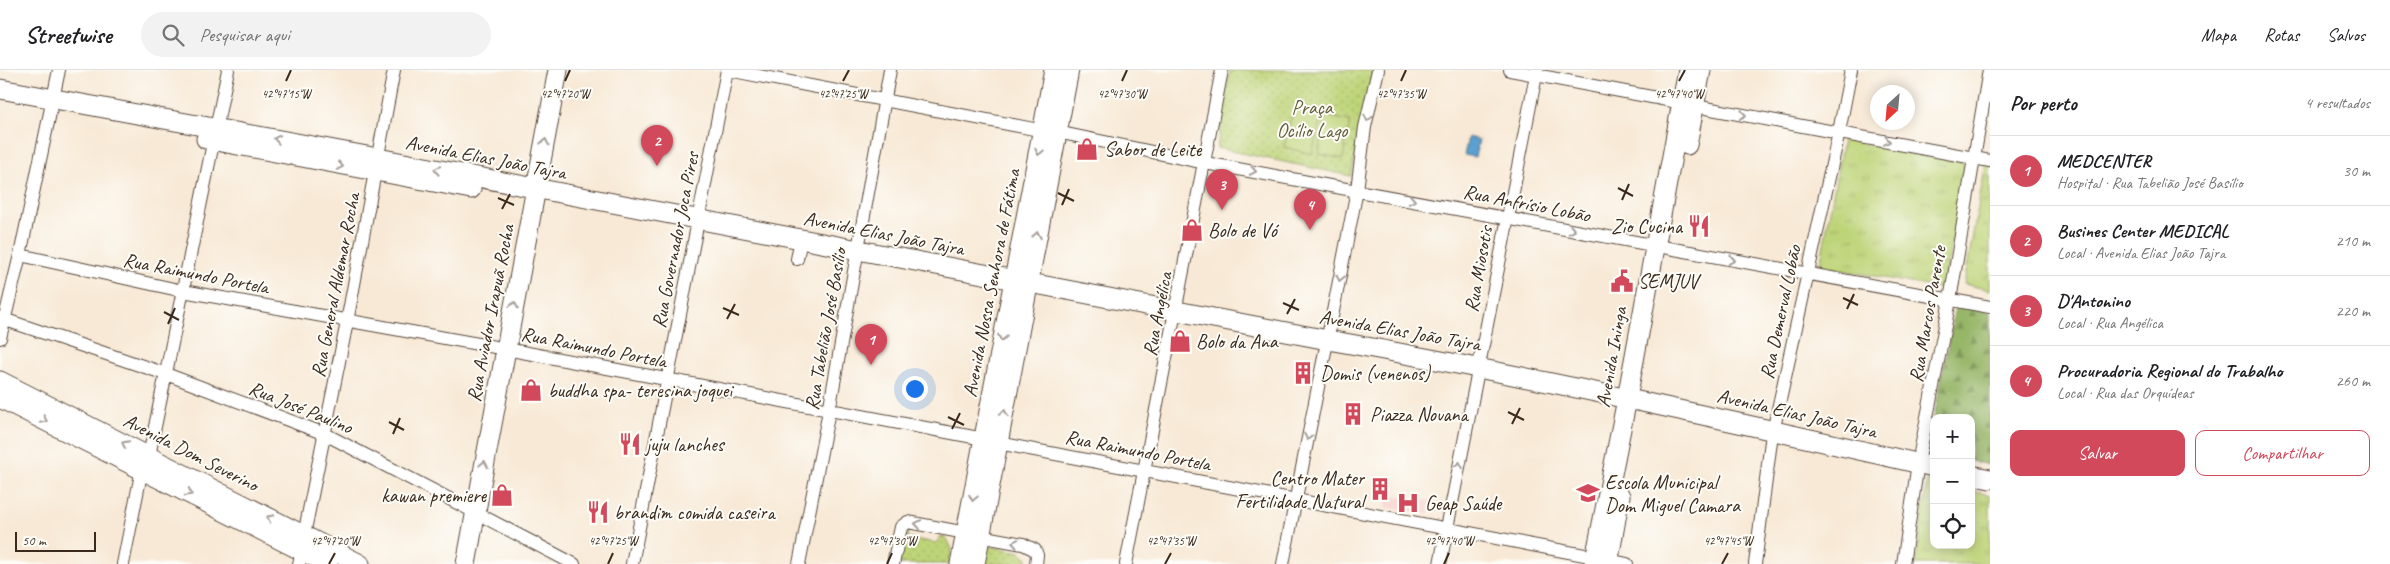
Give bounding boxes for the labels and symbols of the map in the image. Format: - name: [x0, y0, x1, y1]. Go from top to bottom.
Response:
- north arrow: [1870, 85, 1915, 130]
- text: 42°47'15"W: [262, 86, 313, 102]
- text: 42°47'20"W: [541, 86, 592, 102]
- text: 42°47'25"W: [819, 86, 870, 102]
- text: 42°47'30"W: [1098, 86, 1149, 102]
- text: 42°47'35"W: [1377, 86, 1428, 102]
- text: 42°47'40"W: [1655, 86, 1706, 102]
- park label: Praça Ocílio Lago: [1277, 95, 1348, 143]
- one-way arrow: [1739, 109, 1748, 119]
- one-way arrow: [1363, 113, 1374, 122]
- pin: 2: [641, 125, 673, 166]
- street label: Avenida Elias João Tajra: [404, 130, 570, 186]
- one-way arrow: [273, 134, 282, 145]
- shop icon: Sabor de Leite: [1074, 136, 1100, 162]
- one-way arrow: [1883, 136, 1892, 146]
- place label: Sabor de Leite: [1104, 137, 1203, 162]
- one-way arrow: [539, 138, 550, 146]
- street label: Rua Governador Joca Pires: [646, 148, 705, 330]
- one-way arrow: [1034, 148, 1045, 157]
- one-way arrow: [336, 160, 345, 170]
- one-way arrow: [432, 165, 441, 176]
- street label: Avenida Nossa Senhora de Fátima: [957, 165, 1026, 399]
- one-way arrow: [1248, 166, 1257, 176]
- pin: 3: [1206, 169, 1238, 210]
- street label: Rua Anfrísio Lobão: [1461, 179, 1593, 228]
- street label: Rua General Aldemar Rocha: [305, 189, 366, 379]
- pin: 4: [1294, 189, 1326, 230]
- one-way arrow: [1408, 195, 1417, 205]
- street label: Avenida Elias João Tajra: [802, 206, 968, 262]
- restaurant icon: Zio Cucina: [1686, 213, 1712, 239]
- place label: Zio Cucina: [1611, 214, 1684, 239]
- shop icon: Bolo de Vó: [1179, 217, 1205, 243]
- place label: Bolo de Vó: [1208, 218, 1280, 243]
- street label: Rua Aviador Irapuã Rocha: [461, 220, 520, 404]
- street label: Rua Miosotis: [1459, 222, 1499, 314]
- one-way arrow: [1568, 225, 1576, 235]
- one-way arrow: [1031, 231, 1042, 240]
- street label: Rua Demerval Lobão: [1754, 242, 1807, 381]
- street label: Rua Marcos Parente: [1903, 242, 1952, 384]
- street label: Rua Tabelião José Basílio: [799, 244, 852, 412]
- street label: Rua Raimundo Portela: [121, 247, 272, 300]
- one-way arrow: [1727, 255, 1736, 265]
- street label: Rua Angélica: [1137, 268, 1178, 358]
- public building icon: SEMJUV: [1609, 268, 1635, 294]
- place label: SEMJUV: [1638, 269, 1702, 294]
- one-way arrow: [1335, 273, 1345, 282]
- one-way arrow: [509, 300, 519, 309]
- street label: Avenida Ininga: [1590, 303, 1633, 409]
- street label: Avenida Elias João Tajra: [1317, 304, 1484, 357]
- street label: Rua Raimundo Portela: [519, 321, 670, 374]
- pin: 1: [855, 324, 887, 365]
- shop icon: Bolo da Ana: [1167, 328, 1193, 354]
- place label: Bolo da Ana: [1196, 329, 1279, 354]
- one-way arrow: [998, 334, 1008, 342]
- building icon: Domis (venenos): [1290, 360, 1316, 386]
- place label: Domis (venenos): [1320, 361, 1432, 386]
- street label: Rua José Paulino: [245, 375, 357, 440]
- your location: [902, 376, 928, 402]
- shop icon: buddha spa- teresina joquei: [518, 377, 544, 403]
- place label: buddha spa- teresina joquei: [548, 378, 734, 403]
- street label: Avenida Elias João Tajra: [1715, 383, 1881, 444]
- building icon: Piazza Novana: [1340, 401, 1366, 427]
- place label: Piazza Novana: [1370, 402, 1470, 427]
- street label: Avenida Dom Severino: [119, 408, 264, 498]
- one-way arrow: [998, 409, 1008, 417]
- one-way arrow: [39, 414, 48, 424]
- street label: Rua Raimundo Portela: [1063, 424, 1214, 477]
- restaurant icon: juju lanches: [617, 431, 643, 457]
- place label: juju lanches: [644, 432, 726, 457]
- one-way arrow: [1303, 432, 1313, 441]
- one-way arrow: [122, 440, 131, 450]
- one-way arrow: [478, 460, 489, 469]
- one-way arrow: [1454, 460, 1464, 469]
- place label: Centro Mater Fertilidade Natural: [1235, 466, 1368, 514]
- place label: Escola Municipal Dom Miguel Camara: [1605, 470, 1741, 518]
- building icon: Centro Mater Fertilidade Natural: [1367, 476, 1393, 502]
- school or university icon: Escola Municipal Dom Miguel Camara: [1575, 480, 1601, 506]
- shop icon: kawan premiere: [489, 482, 515, 508]
- place label: kawan premiere: [381, 483, 487, 508]
- one-way arrow: [184, 487, 193, 497]
- hospital icon: Geap Saúde: [1395, 490, 1421, 516]
- place label: Geap Saúde: [1425, 491, 1503, 516]
- one-way arrow: [968, 493, 978, 502]
- restaurant icon: brandim comida caseira: [585, 499, 611, 525]
- place label: brandim comida caseira: [614, 500, 776, 525]
- one-way arrow: [266, 514, 275, 524]
- one-way arrow: [914, 519, 922, 530]
- scale bar: [15, 529, 96, 552]
- text: 42°47'20"W: [311, 533, 362, 549]
- text: 42°47'25"W: [589, 533, 640, 549]
- text: 42°47'30"W: [868, 533, 919, 549]
- text: 42°47'35"W: [1147, 533, 1198, 549]
- text: 42°47'40"W: [1425, 533, 1476, 549]
- text: 42°47'45"W: [1704, 533, 1755, 549]
- one-way arrow: [1011, 538, 1020, 548]

